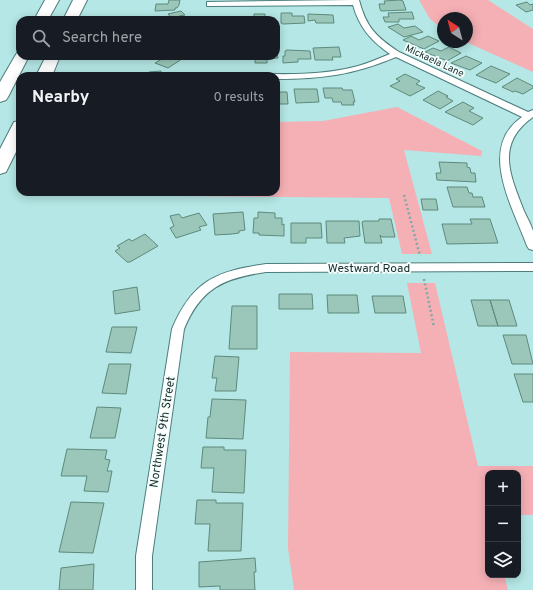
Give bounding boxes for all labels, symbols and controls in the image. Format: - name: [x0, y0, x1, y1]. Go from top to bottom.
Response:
- north arrow: [437, 12, 473, 48]
- search box: [16, 16, 280, 60]
- icon: search: [30, 27, 52, 49]
- text: Search here: [62, 29, 142, 48]
- street label: Mickaela Lane: [403, 42, 466, 81]
- text: Nearby: [32, 87, 89, 109]
- text: 0 results: [213, 90, 264, 106]
- street label: Westward Road: [328, 261, 410, 277]
- street label: Northwest 9th Street: [146, 375, 180, 489]
- map controls: [485, 470, 521, 578]
- button: +: [485, 470, 521, 506]
- button: −: [485, 506, 521, 542]
- button: layers: [485, 542, 521, 578]

